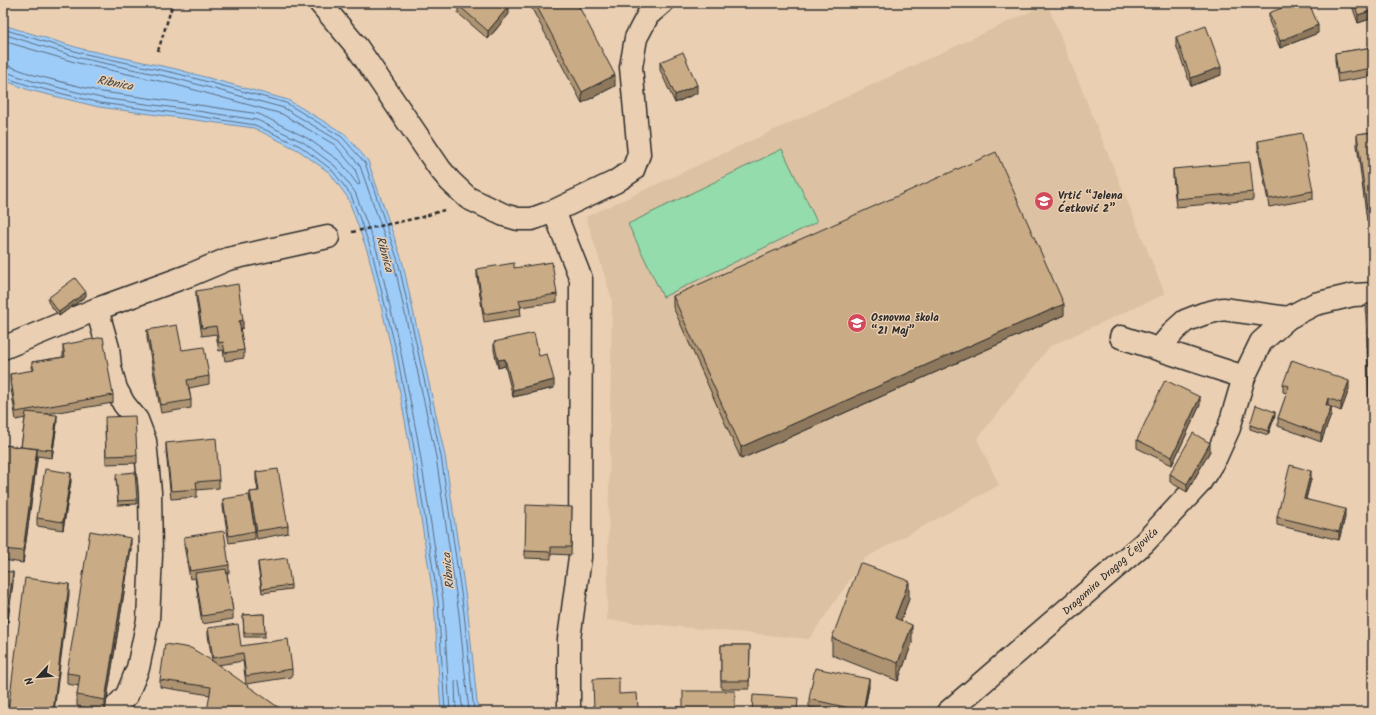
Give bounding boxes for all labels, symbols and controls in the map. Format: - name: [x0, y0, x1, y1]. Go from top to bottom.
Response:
- water label: Ribnica: [95, 71, 136, 97]
- place label: Vrtić “Jelena Ćetković 2”: [1058, 187, 1123, 218]
- school or university icon: Vrtić “Jelena Ćetković 2”: [1033, 190, 1055, 212]
- water label: Ribnica: [370, 234, 399, 276]
- place label: Osnovna škola “21 Maj”: [871, 309, 939, 340]
- school or university icon: Osnovna škola “21 Maj”: [846, 312, 868, 334]
- street label: Dragomira Dragog Čejovića: [1059, 524, 1163, 620]
- water label: Ribnica: [437, 551, 460, 590]
- north arrow: [18, 657, 58, 697]
- text: N: [20, 674, 40, 688]

